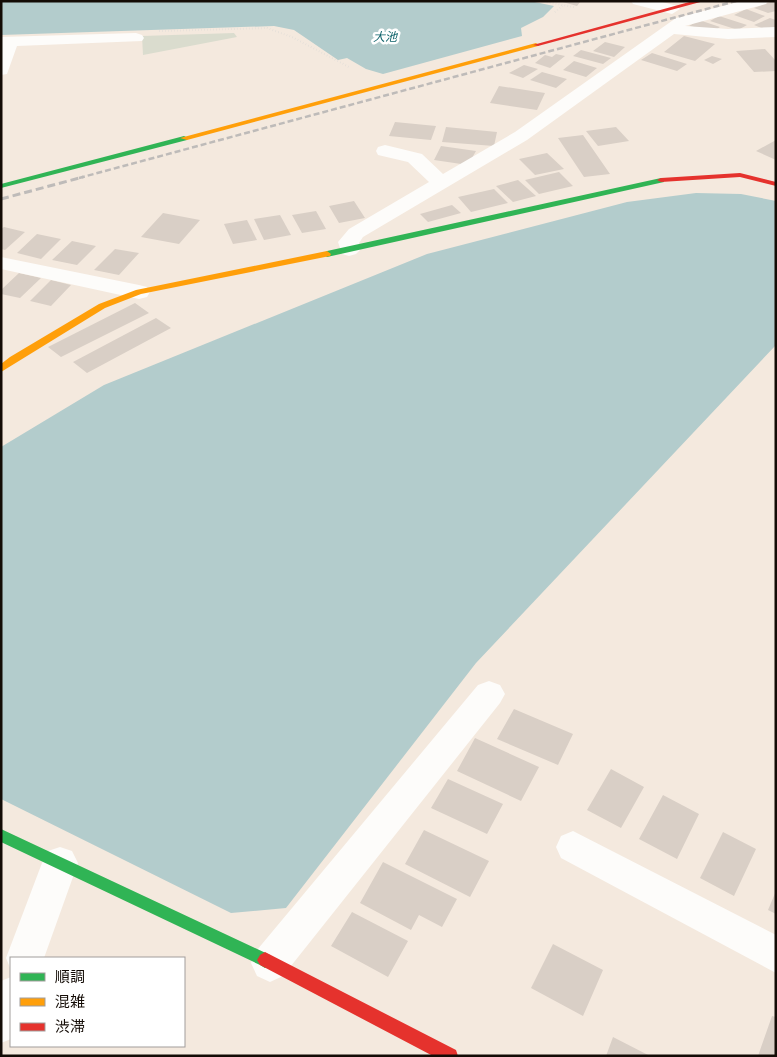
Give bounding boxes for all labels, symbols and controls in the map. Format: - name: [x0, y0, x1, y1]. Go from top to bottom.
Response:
- water label: 大池: [373, 27, 398, 46]
- legend: [10, 957, 185, 1047]
- text: 順調: [55, 965, 85, 988]
- text: 混雑: [55, 990, 85, 1013]
- text: 渋滞: [55, 1015, 85, 1038]

